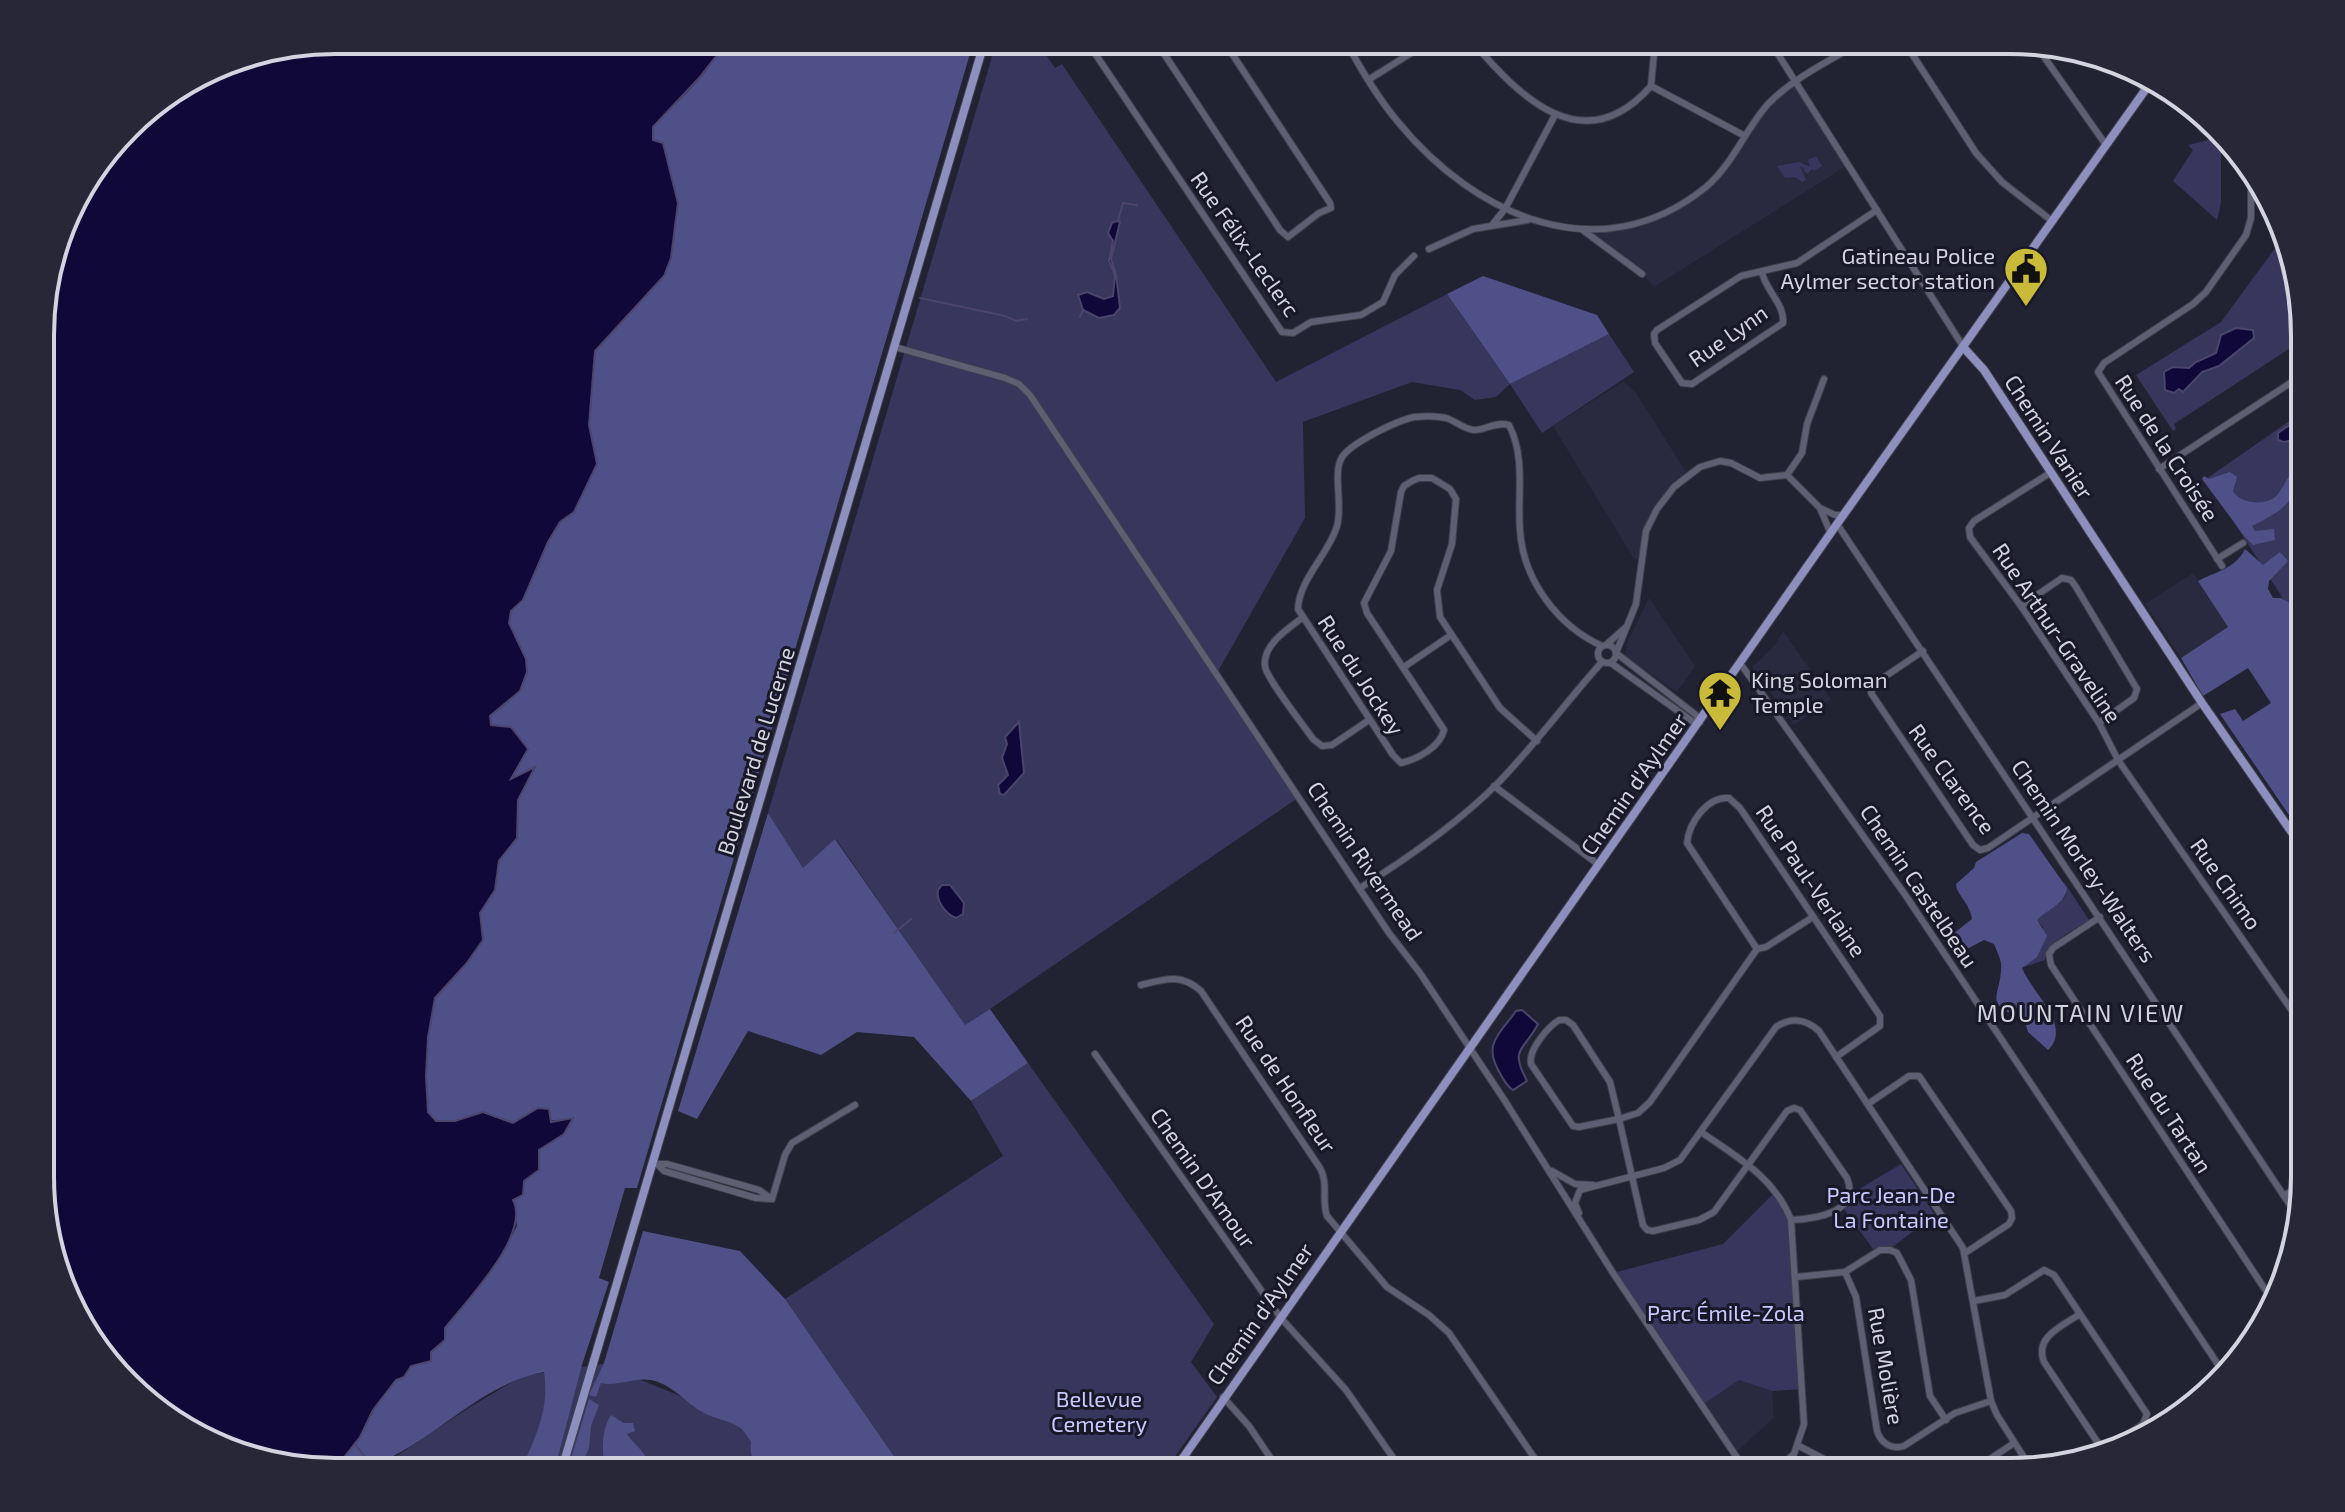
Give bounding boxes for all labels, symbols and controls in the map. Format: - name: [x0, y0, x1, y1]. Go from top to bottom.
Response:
- street label: Rue Félix-Leclerc: [1186, 166, 1305, 321]
- place label: Gatineau Police Aylmer sector station: [1781, 242, 1995, 293]
- public building icon: Gatineau Police Aylmer sector station: [2002, 245, 2050, 308]
- street label: Rue Lynn: [1683, 299, 1772, 372]
- street label: Rue de la Croisée: [2111, 369, 2225, 526]
- street label: Chemin Vanier: [2000, 370, 2100, 504]
- street label: Rue Arthur-Graveline: [1988, 538, 2128, 727]
- street label: Rue du Jockey: [1314, 610, 1410, 739]
- street label: Boulevard de Lucerne: [711, 644, 799, 858]
- place label: King Soloman Temple: [1751, 666, 1887, 717]
- temple icon: King Soloman Temple: [1696, 669, 1744, 732]
- street label: Chemin d'Aylmer: [1575, 707, 1692, 859]
- street label: Rue Clarence: [1904, 718, 2001, 838]
- street label: Chemin Morley-Walters: [2007, 754, 2162, 967]
- street label: Chemin Rivermead: [1303, 776, 1429, 945]
- street label: Chemin Castelbeau: [1856, 799, 1984, 972]
- street label: Rue Paul-Verlaine: [1751, 800, 1872, 961]
- street label: Rue Chimo: [2186, 833, 2268, 934]
- district label: MOUNTAIN VIEW: [1977, 998, 2185, 1027]
- street label: Rue de Honfleur: [1231, 1010, 1342, 1157]
- street label: Rue du Tartan: [2122, 1048, 2218, 1177]
- street label: Chemin D'Amour: [1146, 1102, 1262, 1253]
- park label: Parc Jean-De La Fontaine: [1826, 1181, 1956, 1232]
- street label: Chemin d'Aylmer: [1201, 1237, 1318, 1389]
- park label: Parc Émile-Zola: [1647, 1299, 1805, 1325]
- street label: Rue Molière: [1864, 1305, 1910, 1427]
- park label: Bellevue Cemetery: [1051, 1385, 1147, 1436]

